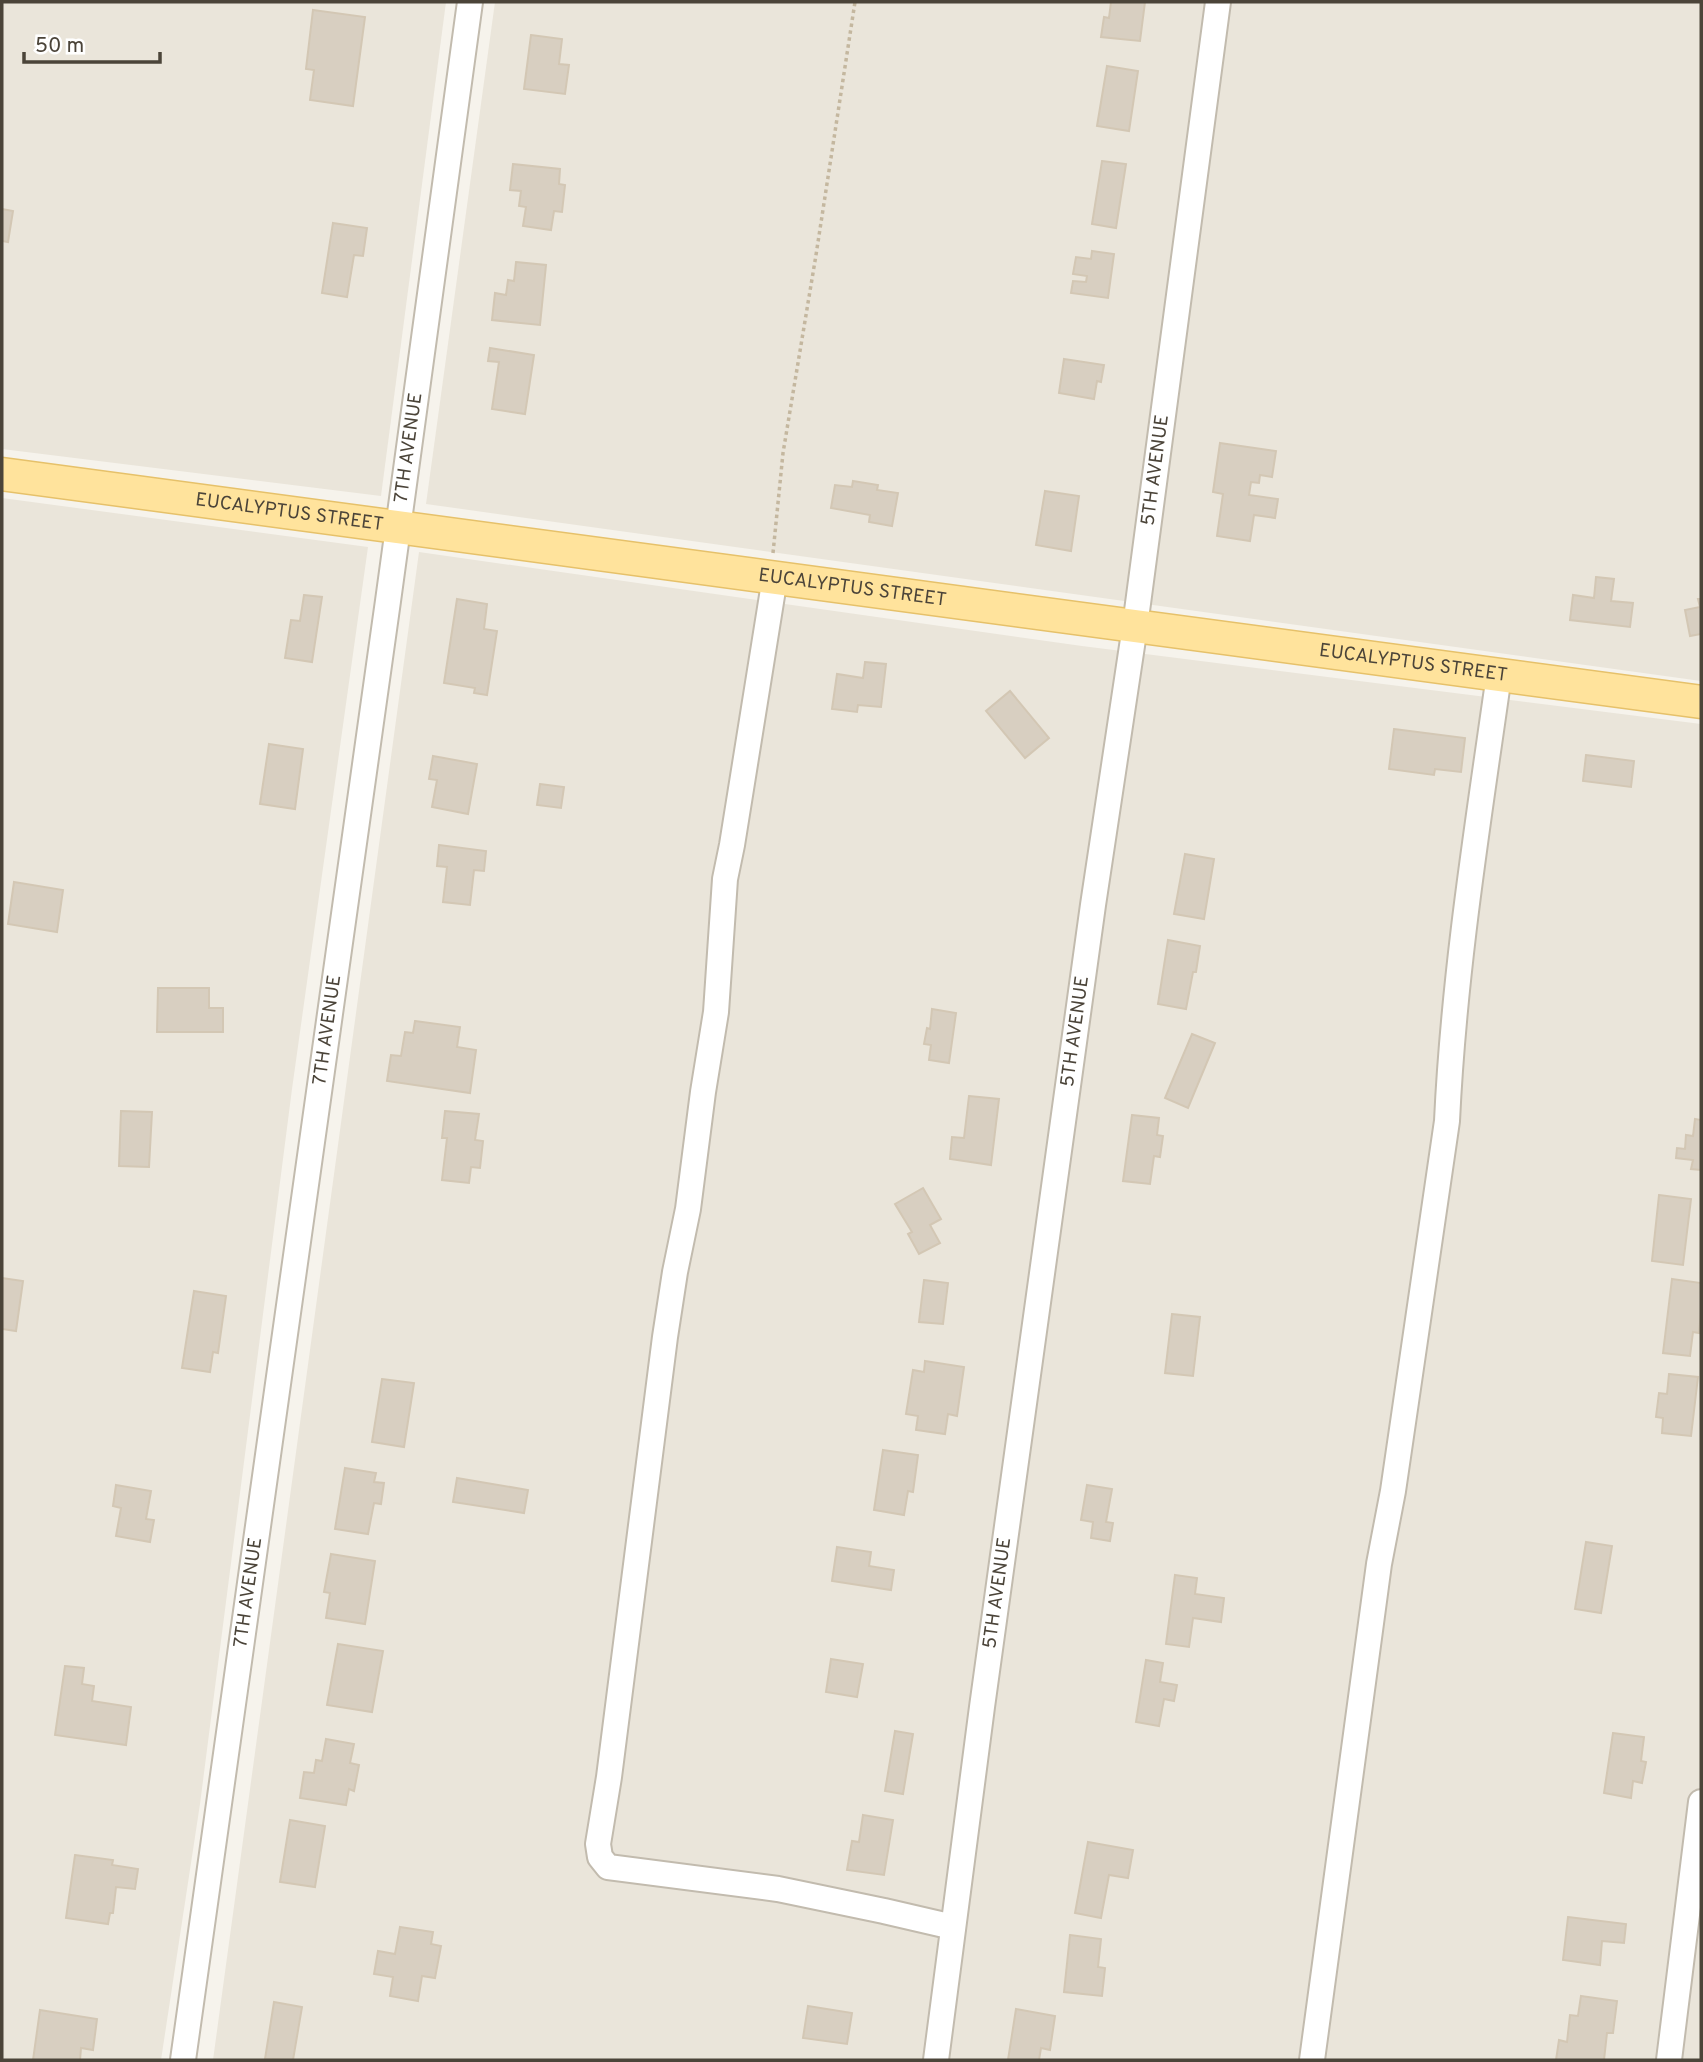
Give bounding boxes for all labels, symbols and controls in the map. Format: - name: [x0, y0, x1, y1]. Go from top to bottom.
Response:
- scale bar: [24, 21, 161, 65]
- text: 50 m: [35, 33, 84, 60]
- street label: 7TH AVENUE: [390, 391, 428, 504]
- street label: 5TH AVENUE: [1136, 413, 1175, 527]
- street label: EUCALYPTUS STREET: [194, 488, 385, 537]
- street label: EUCALYPTUS STREET: [757, 564, 948, 613]
- street label: EUCALYPTUS STREET: [1318, 639, 1509, 688]
- street label: 7TH AVENUE: [308, 973, 347, 1087]
- street label: 5TH AVENUE: [1056, 974, 1095, 1089]
- street label: 7TH AVENUE: [229, 1536, 268, 1649]
- street label: 5TH AVENUE: [978, 1536, 1017, 1650]

